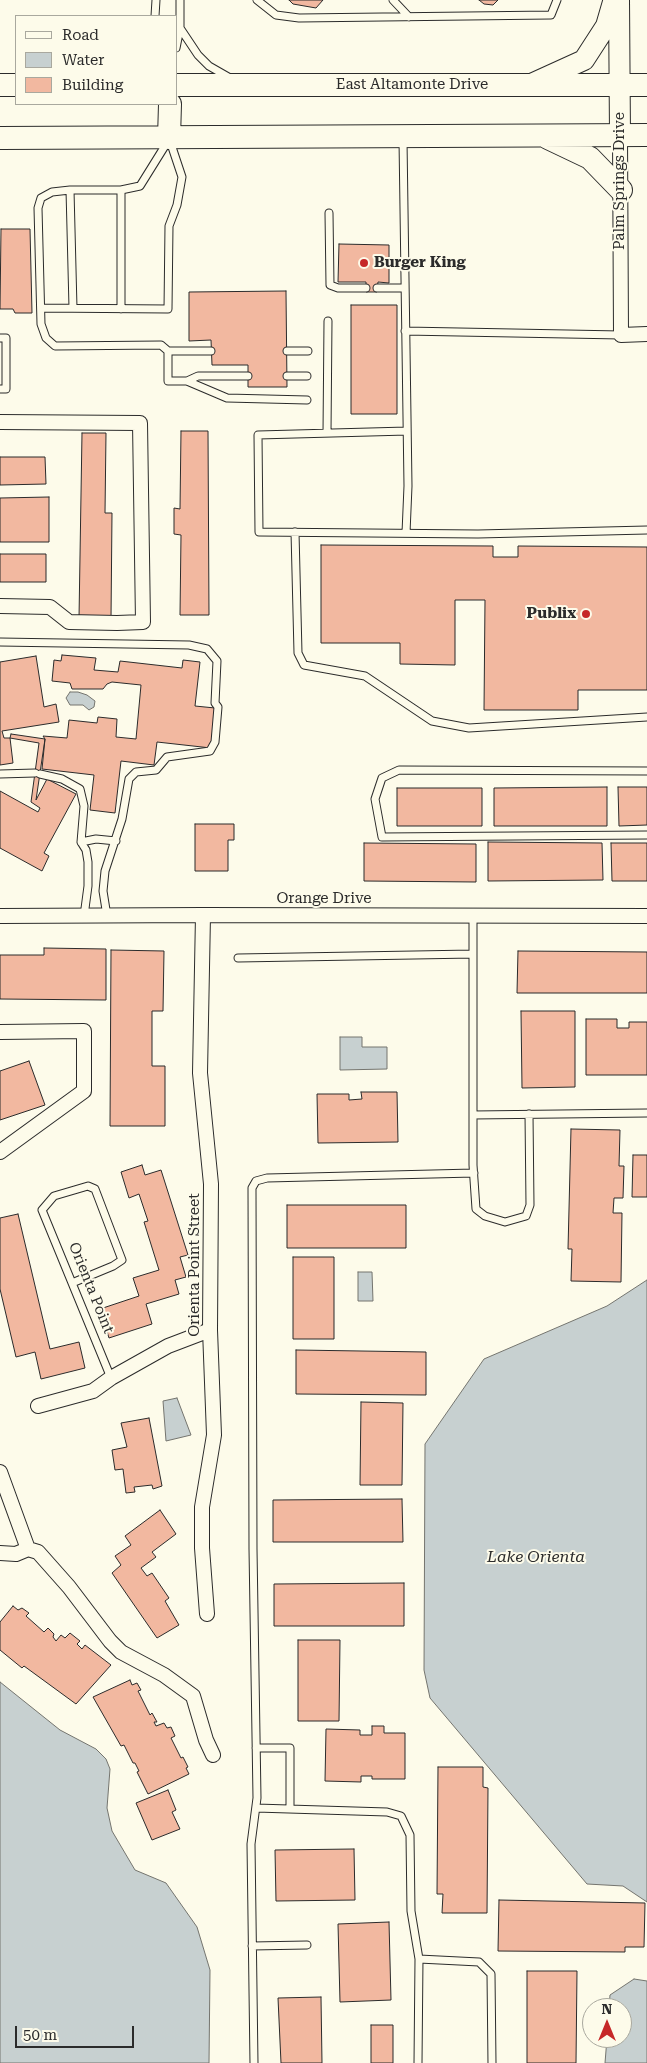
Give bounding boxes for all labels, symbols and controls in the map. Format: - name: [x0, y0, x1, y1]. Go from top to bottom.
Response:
- legend: [15, 15, 178, 105]
- text: Road: [62, 26, 99, 44]
- text: Water: [62, 51, 104, 69]
- text: Building: [62, 76, 123, 94]
- street label: East Altamonte Drive: [336, 76, 488, 94]
- street label: Palm Springs Drive: [611, 112, 629, 250]
- place label: Burger King: [374, 254, 466, 272]
- marker: Burger King: [358, 257, 370, 269]
- place label: Publix: [527, 605, 576, 623]
- marker: Publix: [580, 608, 592, 620]
- street label: Orange Drive: [276, 890, 372, 908]
- street label: Orienta Point Street: [186, 1193, 204, 1337]
- street label: Orienta Point: [65, 1240, 117, 1336]
- water label: Lake Orienta: [487, 1547, 585, 1567]
- north arrow: [582, 1998, 632, 2048]
- text: N: [602, 2001, 612, 2017]
- scale bar: [18, 2016, 136, 2048]
- text: 50 m: [23, 2026, 57, 2044]

